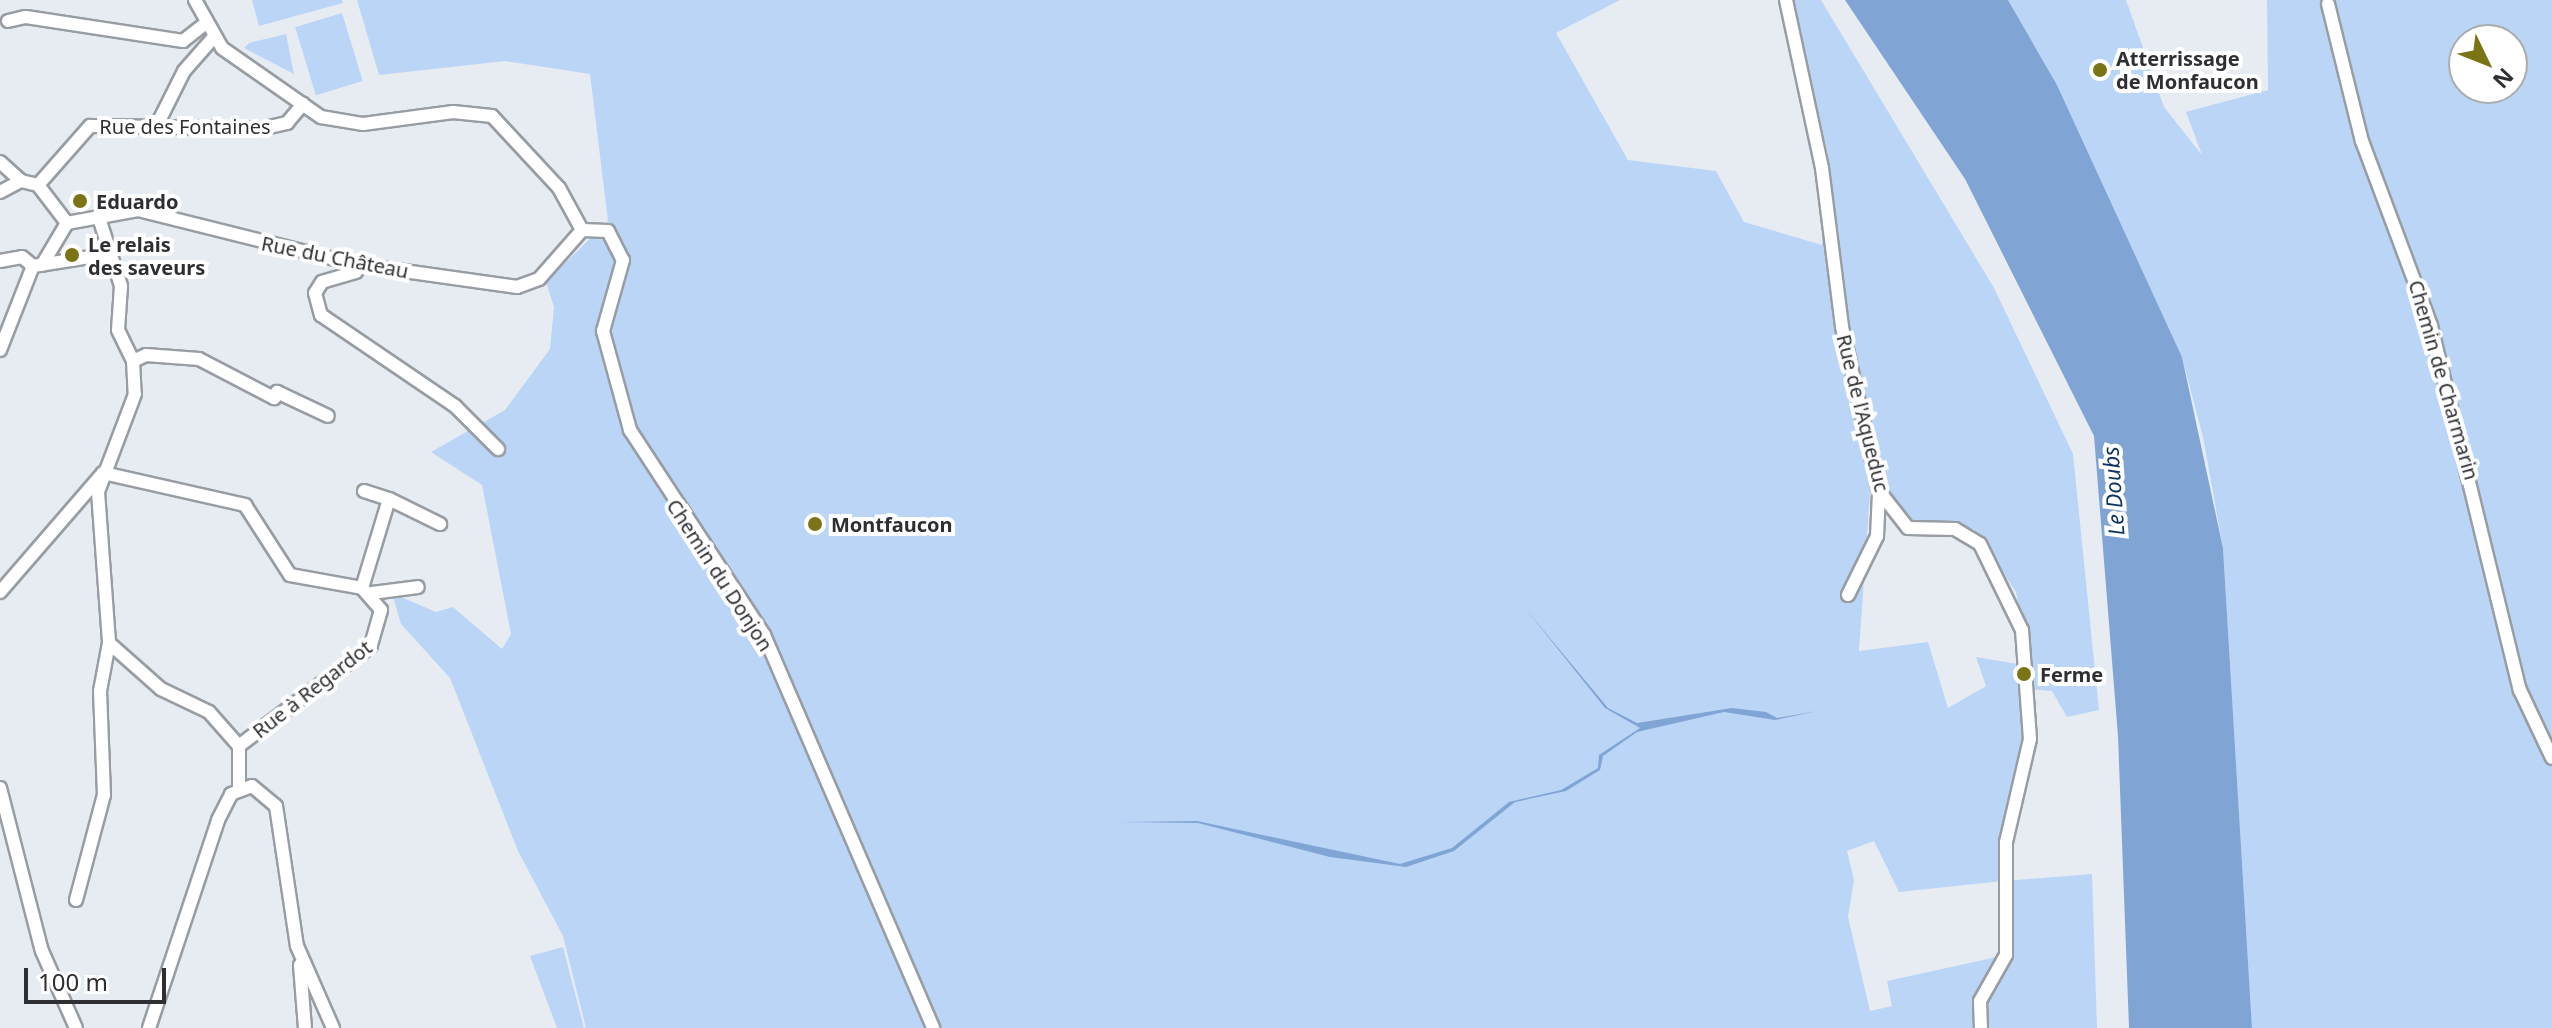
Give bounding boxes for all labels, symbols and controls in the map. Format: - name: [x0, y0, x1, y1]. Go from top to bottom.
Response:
- north arrow: [2448, 24, 2528, 104]
- place label: Atterrissage de Monfaucon: [2116, 46, 2259, 93]
- marker: Atterrissage de Monfaucon: [2091, 61, 2109, 79]
- text: N: [2487, 62, 2521, 96]
- street label: Rue des Fontaines: [99, 114, 271, 138]
- place label: Eduardo: [96, 189, 178, 213]
- marker: Eduardo: [71, 192, 89, 210]
- street label: Rue du Château: [259, 231, 411, 283]
- place label: Le relais des saveurs: [88, 232, 205, 279]
- marker: Le relais des saveurs: [63, 246, 81, 264]
- street label: Chemin de Charmarin: [2404, 277, 2484, 483]
- street label: Rue de l'Aqueduc: [1832, 332, 1894, 494]
- water label: Le Doubs: [2097, 446, 2129, 536]
- street label: Chemin du Donjon: [662, 495, 778, 655]
- place label: Montfaucon: [831, 512, 953, 536]
- marker: Montfaucon: [806, 515, 824, 533]
- street label: Rue à Regardot: [248, 635, 376, 743]
- place label: Ferme: [2040, 662, 2103, 686]
- marker: Ferme: [2015, 665, 2033, 683]
- scale bar: [28, 952, 170, 1002]
- text: 100 m: [38, 965, 108, 998]

